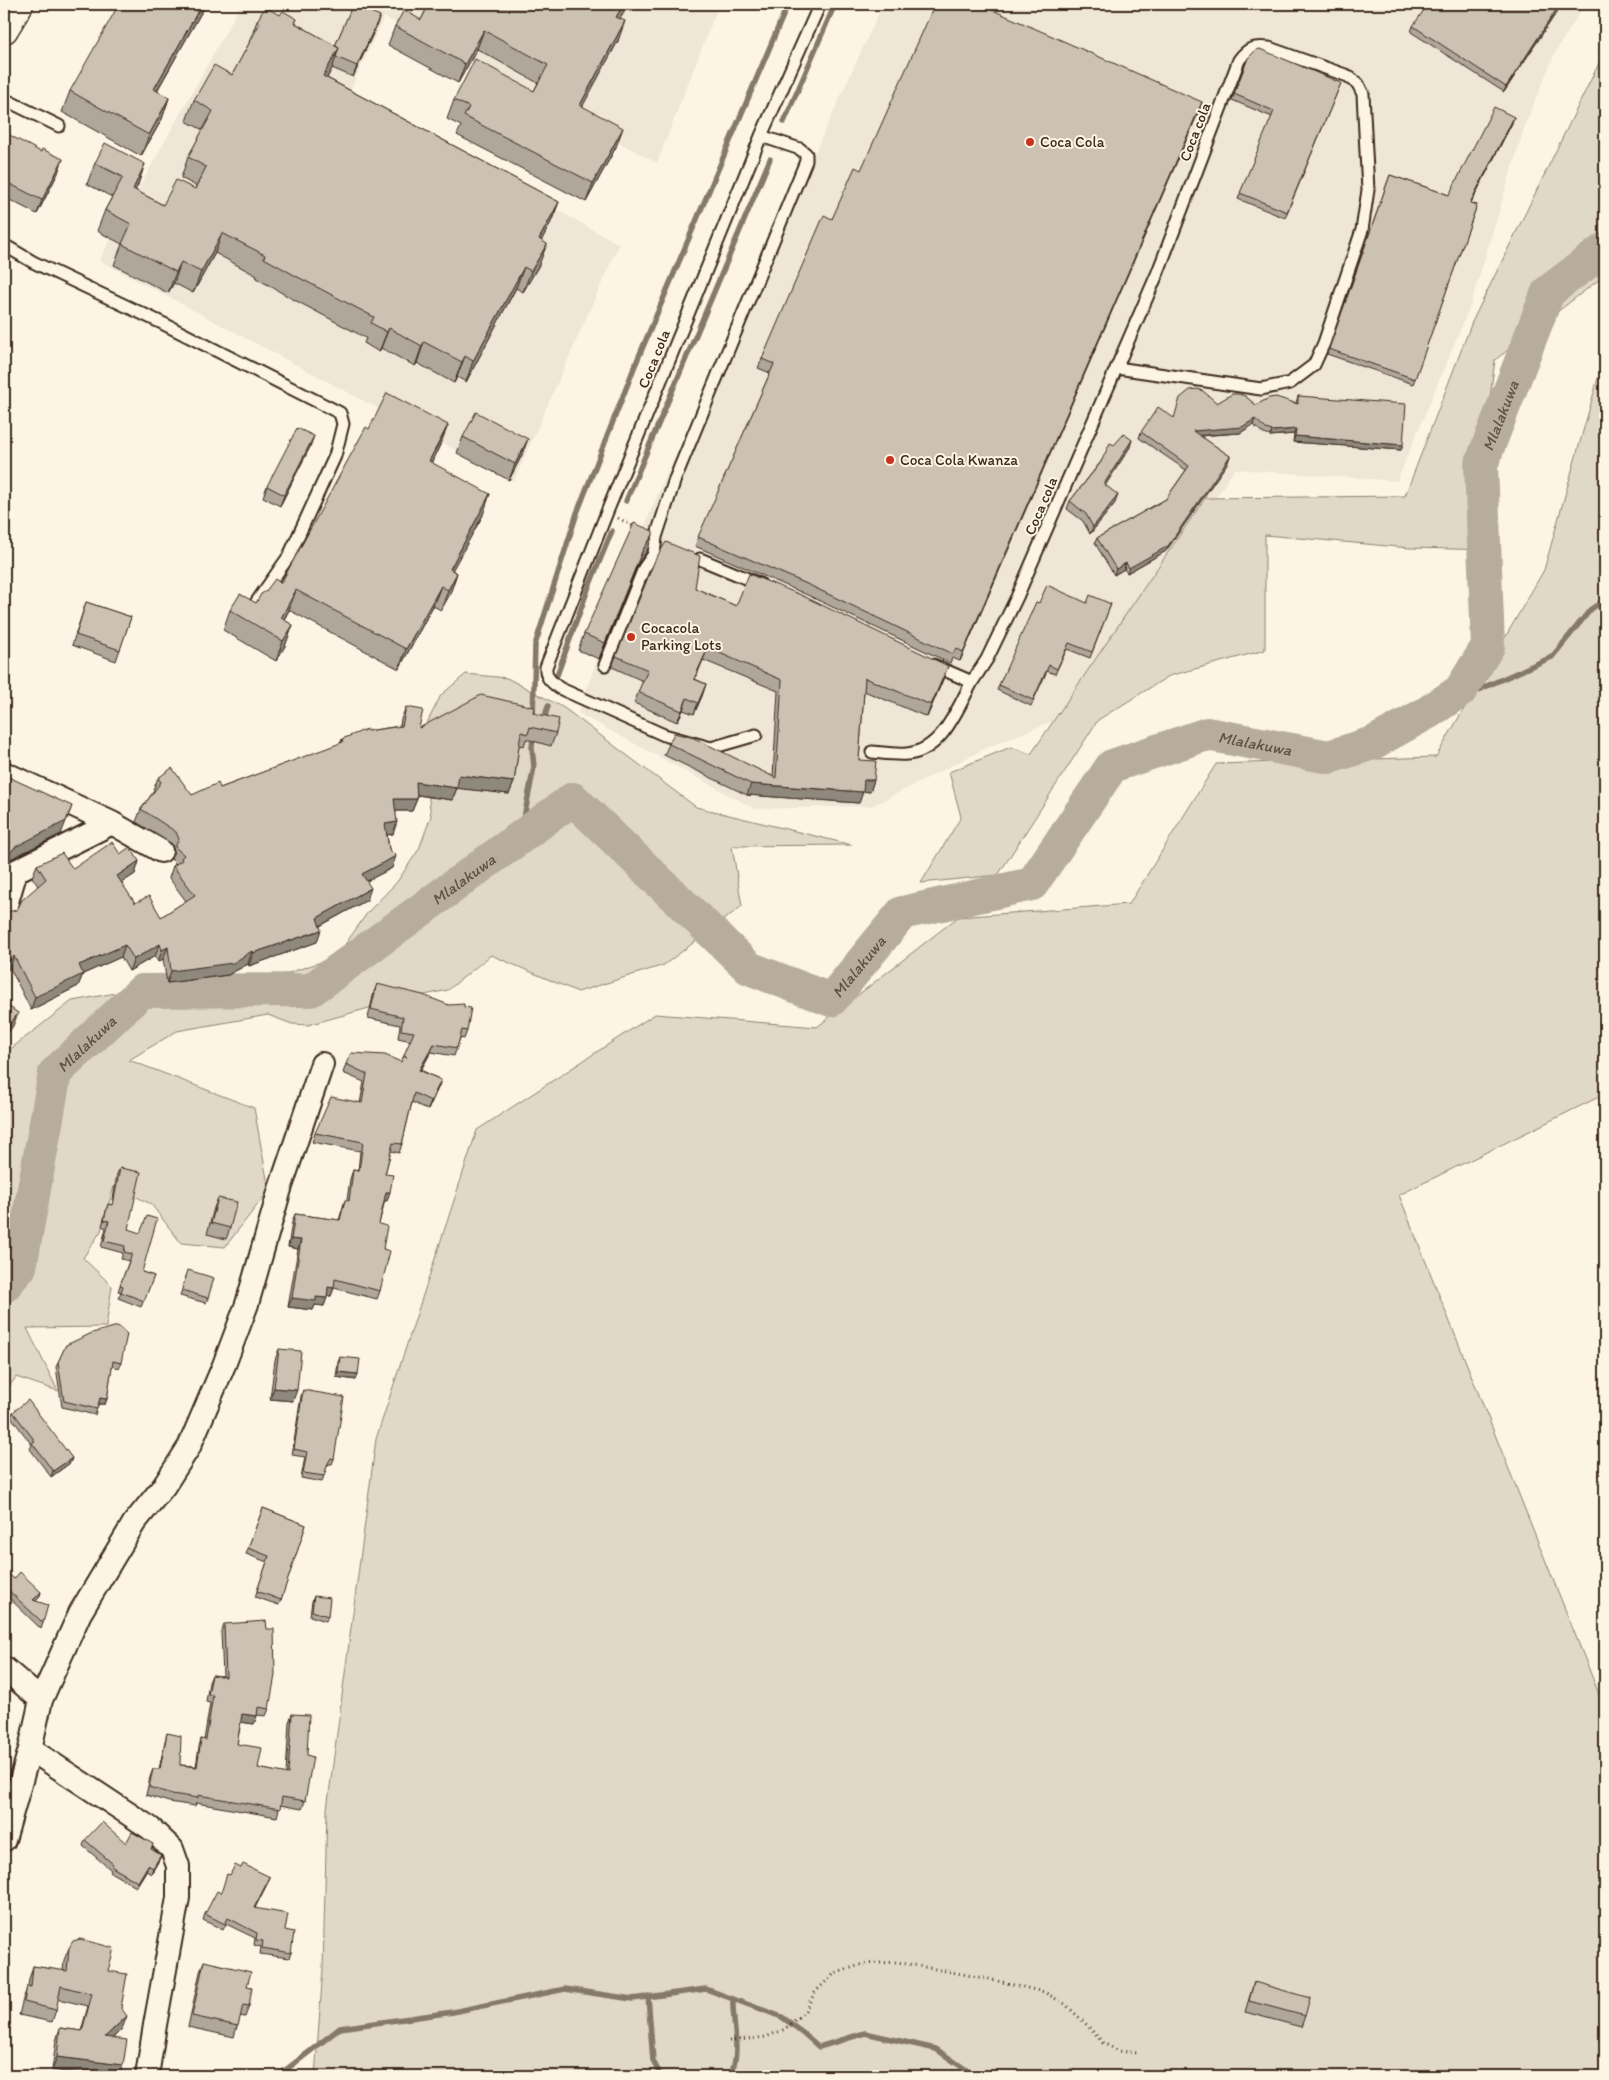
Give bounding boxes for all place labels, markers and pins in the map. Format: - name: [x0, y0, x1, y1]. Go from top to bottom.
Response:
- place label: Coca Cola: [1040, 133, 1105, 151]
- marker: Coca Cola: [1024, 136, 1036, 148]
- place label: Coca Cola Kwanza: [900, 451, 1018, 469]
- marker: Coca Cola Kwanza: [884, 454, 896, 466]
- place label: Cocacola Parking Lots: [641, 619, 722, 654]
- marker: Cocacola Parking Lots: [625, 631, 637, 643]

